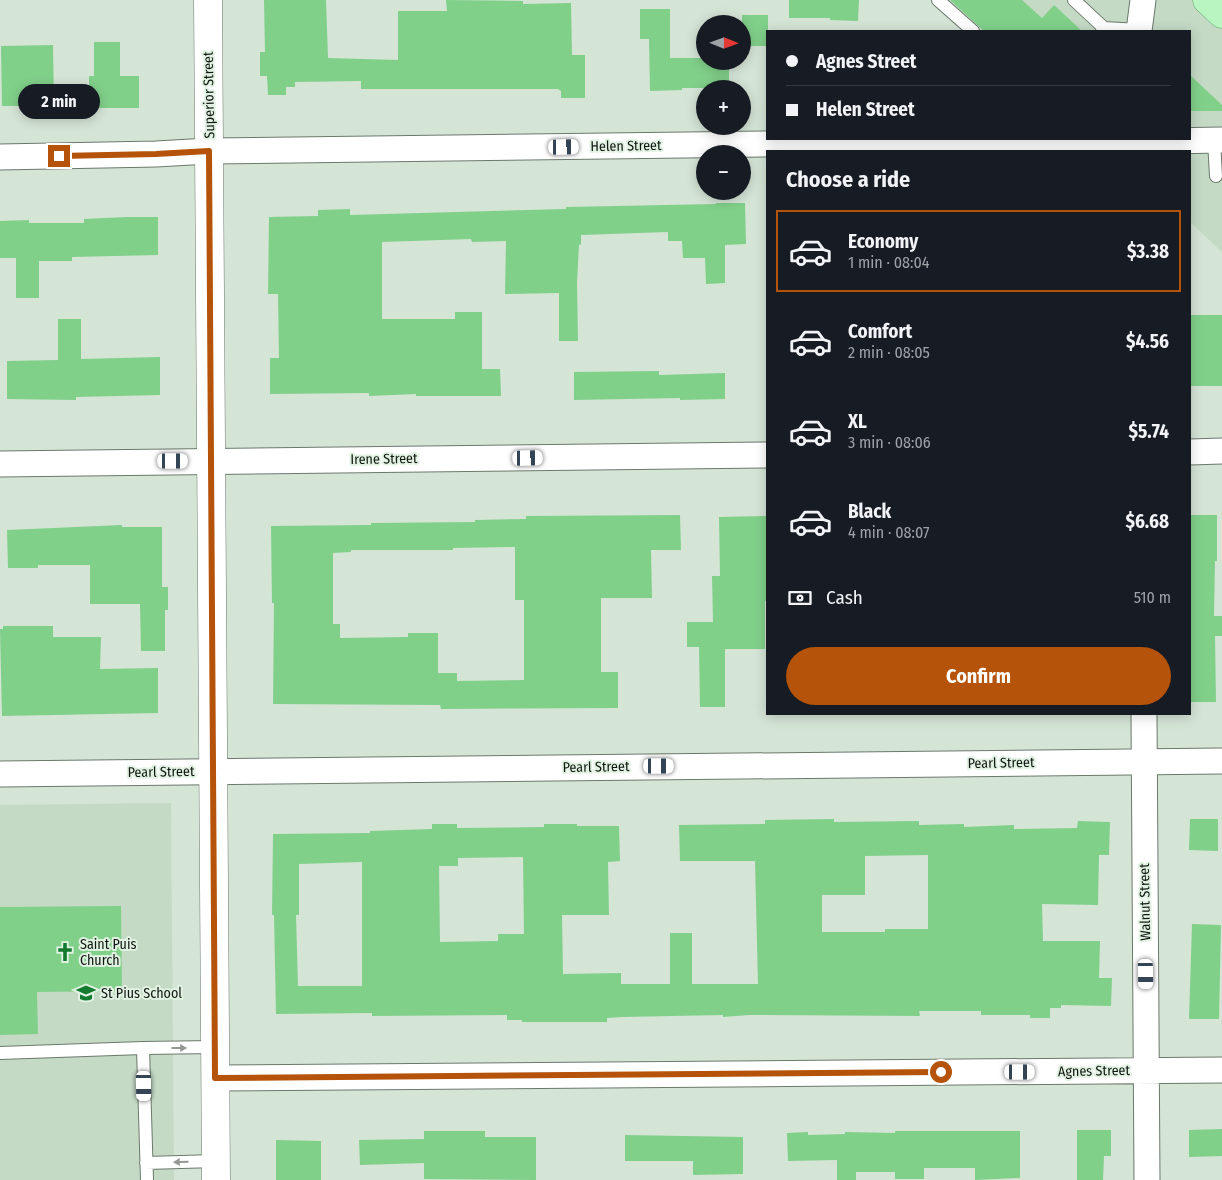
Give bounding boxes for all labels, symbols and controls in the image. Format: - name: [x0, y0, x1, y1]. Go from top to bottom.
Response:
- north arrow: [696, 15, 751, 70]
- map controls: [696, 15, 751, 200]
- text: Agnes Street: [816, 50, 917, 73]
- street label: Superior Street: [200, 51, 218, 139]
- button: +: [696, 80, 751, 135]
- callout: 2 min: [18, 84, 100, 118]
- text: 2 min: [41, 92, 77, 111]
- text: Helen Street: [816, 98, 915, 121]
- street label: Helen Street: [590, 137, 662, 155]
- car: [548, 139, 579, 155]
- route end: [48, 145, 70, 167]
- button: −: [696, 145, 751, 200]
- text: Choose a ride: [786, 166, 910, 193]
- icon: car: [788, 229, 833, 274]
- text: Economy: [848, 230, 918, 253]
- text: $3.38: [1127, 240, 1169, 263]
- text: 1 min · 08:04: [848, 253, 930, 272]
- icon: car: [788, 319, 833, 364]
- text: Comfort: [848, 320, 912, 343]
- text: $4.56: [1126, 330, 1169, 353]
- text: 2 min · 08:05: [848, 343, 930, 362]
- icon: car: [788, 409, 833, 454]
- text: XL: [848, 410, 867, 433]
- text: $5.74: [1129, 420, 1169, 443]
- text: 3 min · 08:06: [848, 433, 931, 452]
- street label: Irene Street: [350, 450, 418, 468]
- car: [512, 450, 543, 466]
- car: [158, 454, 188, 469]
- icon: car: [788, 499, 833, 544]
- text: Black: [848, 500, 891, 523]
- text: $6.68: [1125, 510, 1169, 533]
- text: 4 min · 08:07: [848, 523, 929, 542]
- icon: cash: [786, 584, 814, 612]
- text: Cash: [826, 586, 863, 609]
- text: 510 m: [1134, 588, 1171, 607]
- button: Confirm: [786, 647, 1171, 705]
- street label: Pearl Street: [967, 754, 1035, 772]
- street label: Pearl Street: [562, 758, 630, 776]
- car: [644, 759, 674, 774]
- street label: Pearl Street: [127, 763, 195, 781]
- street label: Walnut Street: [1136, 863, 1154, 941]
- place label: Saint Puis Church: [80, 936, 136, 969]
- church icon: Saint Puis Church: [54, 941, 76, 963]
- car: [1138, 959, 1153, 989]
- school or university icon: St Pius School: [75, 982, 97, 1004]
- place label: St Pius School: [101, 985, 182, 1002]
- one-way arrow: [171, 1043, 187, 1051]
- route start: [930, 1061, 952, 1083]
- street label: Agnes Street: [1058, 1062, 1131, 1080]
- car: [1005, 1065, 1035, 1080]
- car: [136, 1071, 151, 1101]
- one-way arrow: [173, 1158, 189, 1166]

